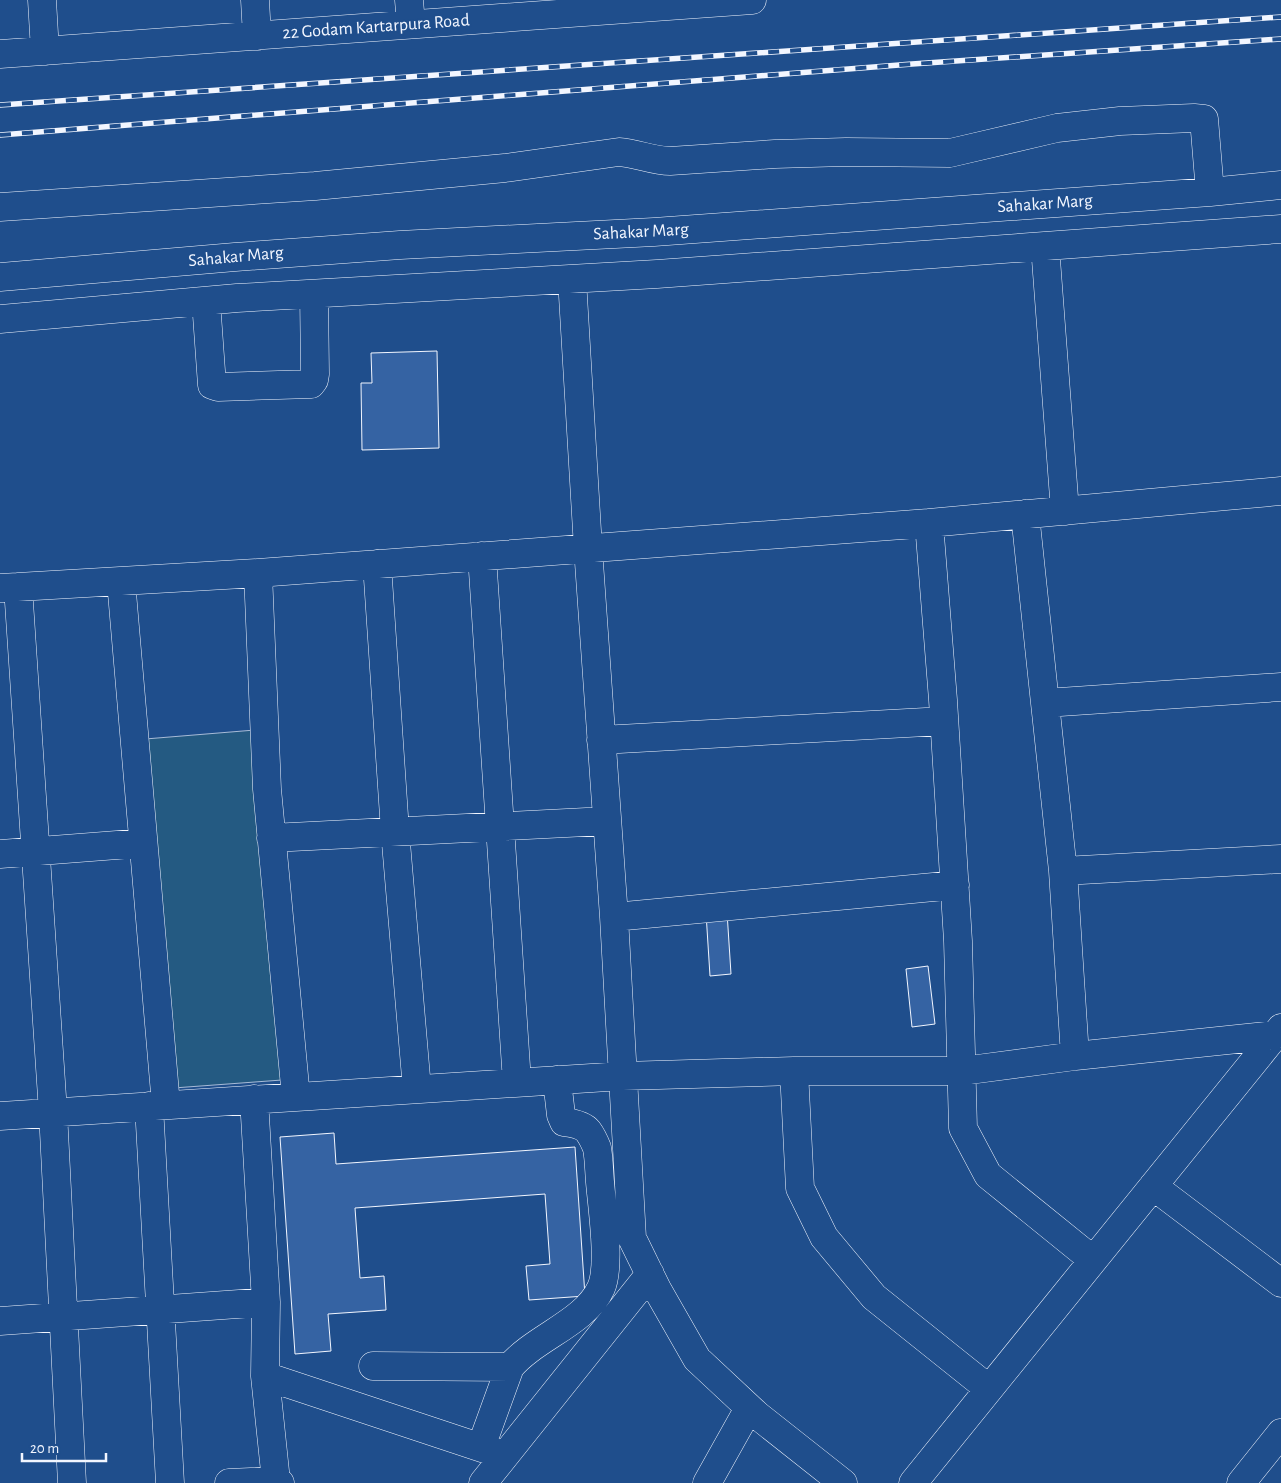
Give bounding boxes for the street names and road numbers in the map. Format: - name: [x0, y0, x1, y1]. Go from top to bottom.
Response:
- street label: 22 Godam Kartarpura Road: [282, 11, 470, 43]
- street label: Sahakar Marg: [997, 192, 1094, 216]
- street label: Sahakar Marg: [593, 220, 689, 243]
- street label: Sahakar Marg: [188, 244, 285, 270]

